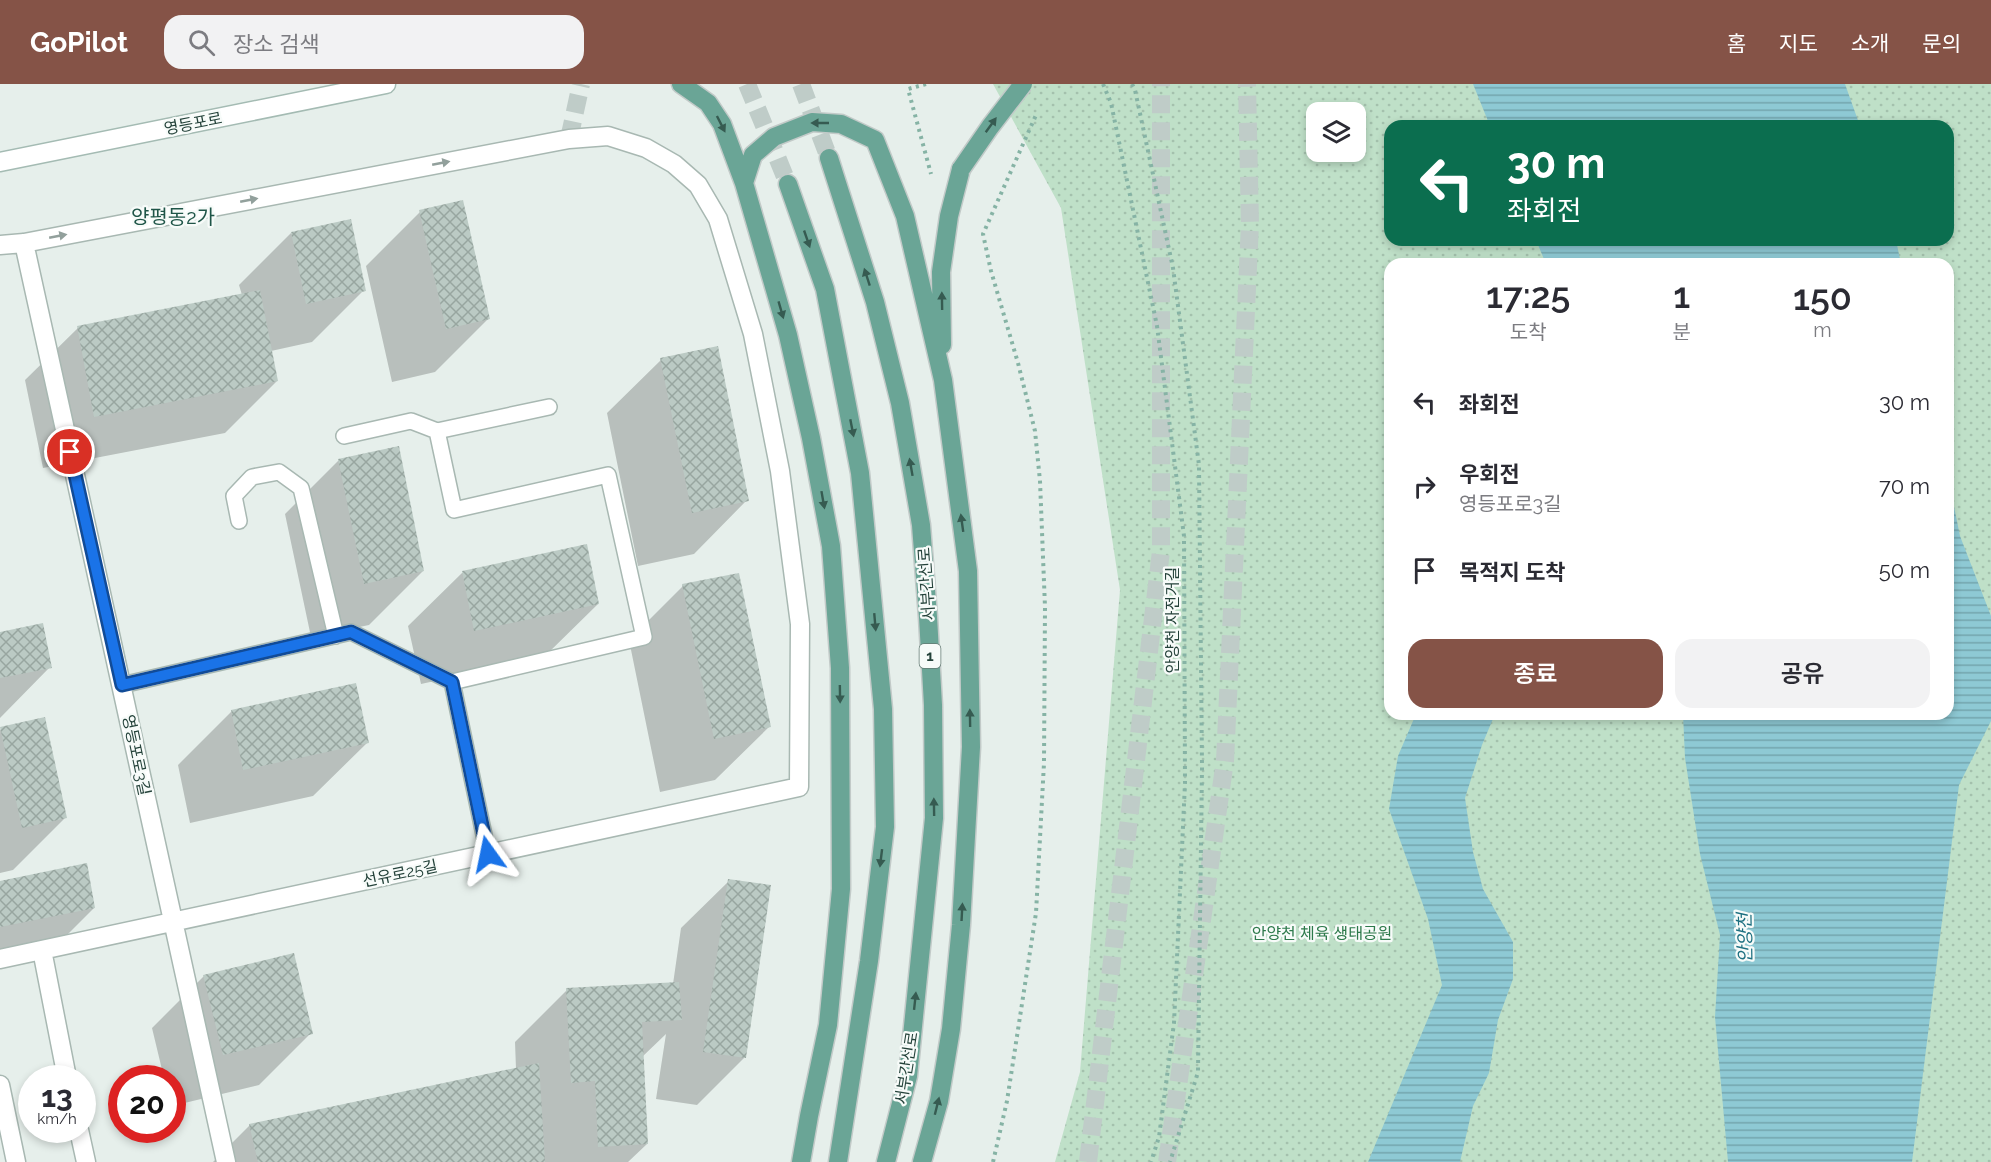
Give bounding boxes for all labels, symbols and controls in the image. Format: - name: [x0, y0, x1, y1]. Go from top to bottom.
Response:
- search box: [164, 15, 584, 69]
- text: GoPilot: [30, 26, 128, 59]
- icon: search: [185, 26, 218, 59]
- text: 장소 검색: [233, 31, 320, 57]
- text: 홈: [1727, 31, 1746, 56]
- text: 지도: [1779, 31, 1818, 56]
- text: 소개: [1851, 31, 1889, 56]
- text: 문의: [1922, 31, 1961, 56]
- map controls: [1306, 102, 1366, 162]
- button: layers: [1306, 102, 1366, 162]
- street label: 영등포로: [162, 108, 224, 138]
- one-way arrow: [716, 116, 726, 133]
- one-way arrow: [810, 118, 829, 128]
- one-way arrow: [985, 118, 997, 134]
- text: 30 m: [1507, 139, 1605, 188]
- icon: left: [1408, 144, 1486, 222]
- one-way arrow: [432, 158, 451, 167]
- one-way arrow: [240, 195, 259, 204]
- text: 좌회전: [1507, 195, 1582, 226]
- district label: 양평동2가: [131, 205, 215, 229]
- one-way arrow: [803, 230, 813, 248]
- one-way arrow: [48, 231, 67, 240]
- one-way arrow: [862, 268, 871, 286]
- text: 17:25: [1486, 274, 1570, 316]
- text: 1: [1673, 274, 1690, 316]
- text: 150: [1793, 276, 1852, 318]
- one-way arrow: [937, 291, 946, 310]
- one-way arrow: [777, 301, 786, 319]
- text: m: [1813, 318, 1832, 342]
- text: 도착: [1510, 320, 1547, 344]
- text: 분: [1673, 320, 1691, 344]
- icon: left: [1408, 386, 1441, 419]
- text: 30 m: [1879, 389, 1930, 415]
- text: 좌회전: [1459, 391, 1520, 417]
- one-way arrow: [848, 419, 857, 438]
- pin: [44, 426, 95, 477]
- icon: arrive: [53, 435, 86, 468]
- one-way arrow: [906, 457, 915, 476]
- text: 우회전: [1459, 461, 1520, 487]
- icon: right: [1408, 470, 1441, 503]
- text: 70 m: [1879, 473, 1930, 499]
- one-way arrow: [818, 491, 827, 510]
- text: 영등포로3길: [1459, 492, 1562, 516]
- one-way arrow: [957, 514, 966, 533]
- street label: 서부간선로: [914, 546, 939, 621]
- icon: arrive: [1408, 554, 1441, 587]
- text: 50 m: [1879, 557, 1930, 583]
- text: 목적지 도착: [1459, 559, 1565, 585]
- street label: 안양천 자전거길: [1163, 566, 1182, 674]
- one-way arrow: [870, 612, 880, 631]
- button: 종료: [1408, 639, 1663, 708]
- button: 공유: [1675, 639, 1930, 708]
- road number: 1: [920, 644, 940, 668]
- one-way arrow: [835, 685, 845, 704]
- one-way arrow: [966, 708, 975, 727]
- street label: 영등포로3길: [119, 713, 154, 797]
- one-way arrow: [929, 798, 939, 817]
- position arrow: [456, 822, 520, 886]
- one-way arrow: [876, 849, 886, 868]
- street label: 선유로25길: [361, 856, 439, 891]
- one-way arrow: [957, 903, 967, 922]
- water label: 안양천: [1734, 911, 1755, 963]
- park label: 안양천 체육 생태공원: [1252, 924, 1392, 943]
- one-way arrow: [910, 992, 920, 1011]
- street label: 서부간선로: [891, 1030, 922, 1106]
- speed limit sign: 20: [108, 1065, 186, 1143]
- text: 13: [41, 1079, 73, 1114]
- one-way arrow: [933, 1097, 943, 1115]
- text: km/h: [37, 1110, 77, 1128]

